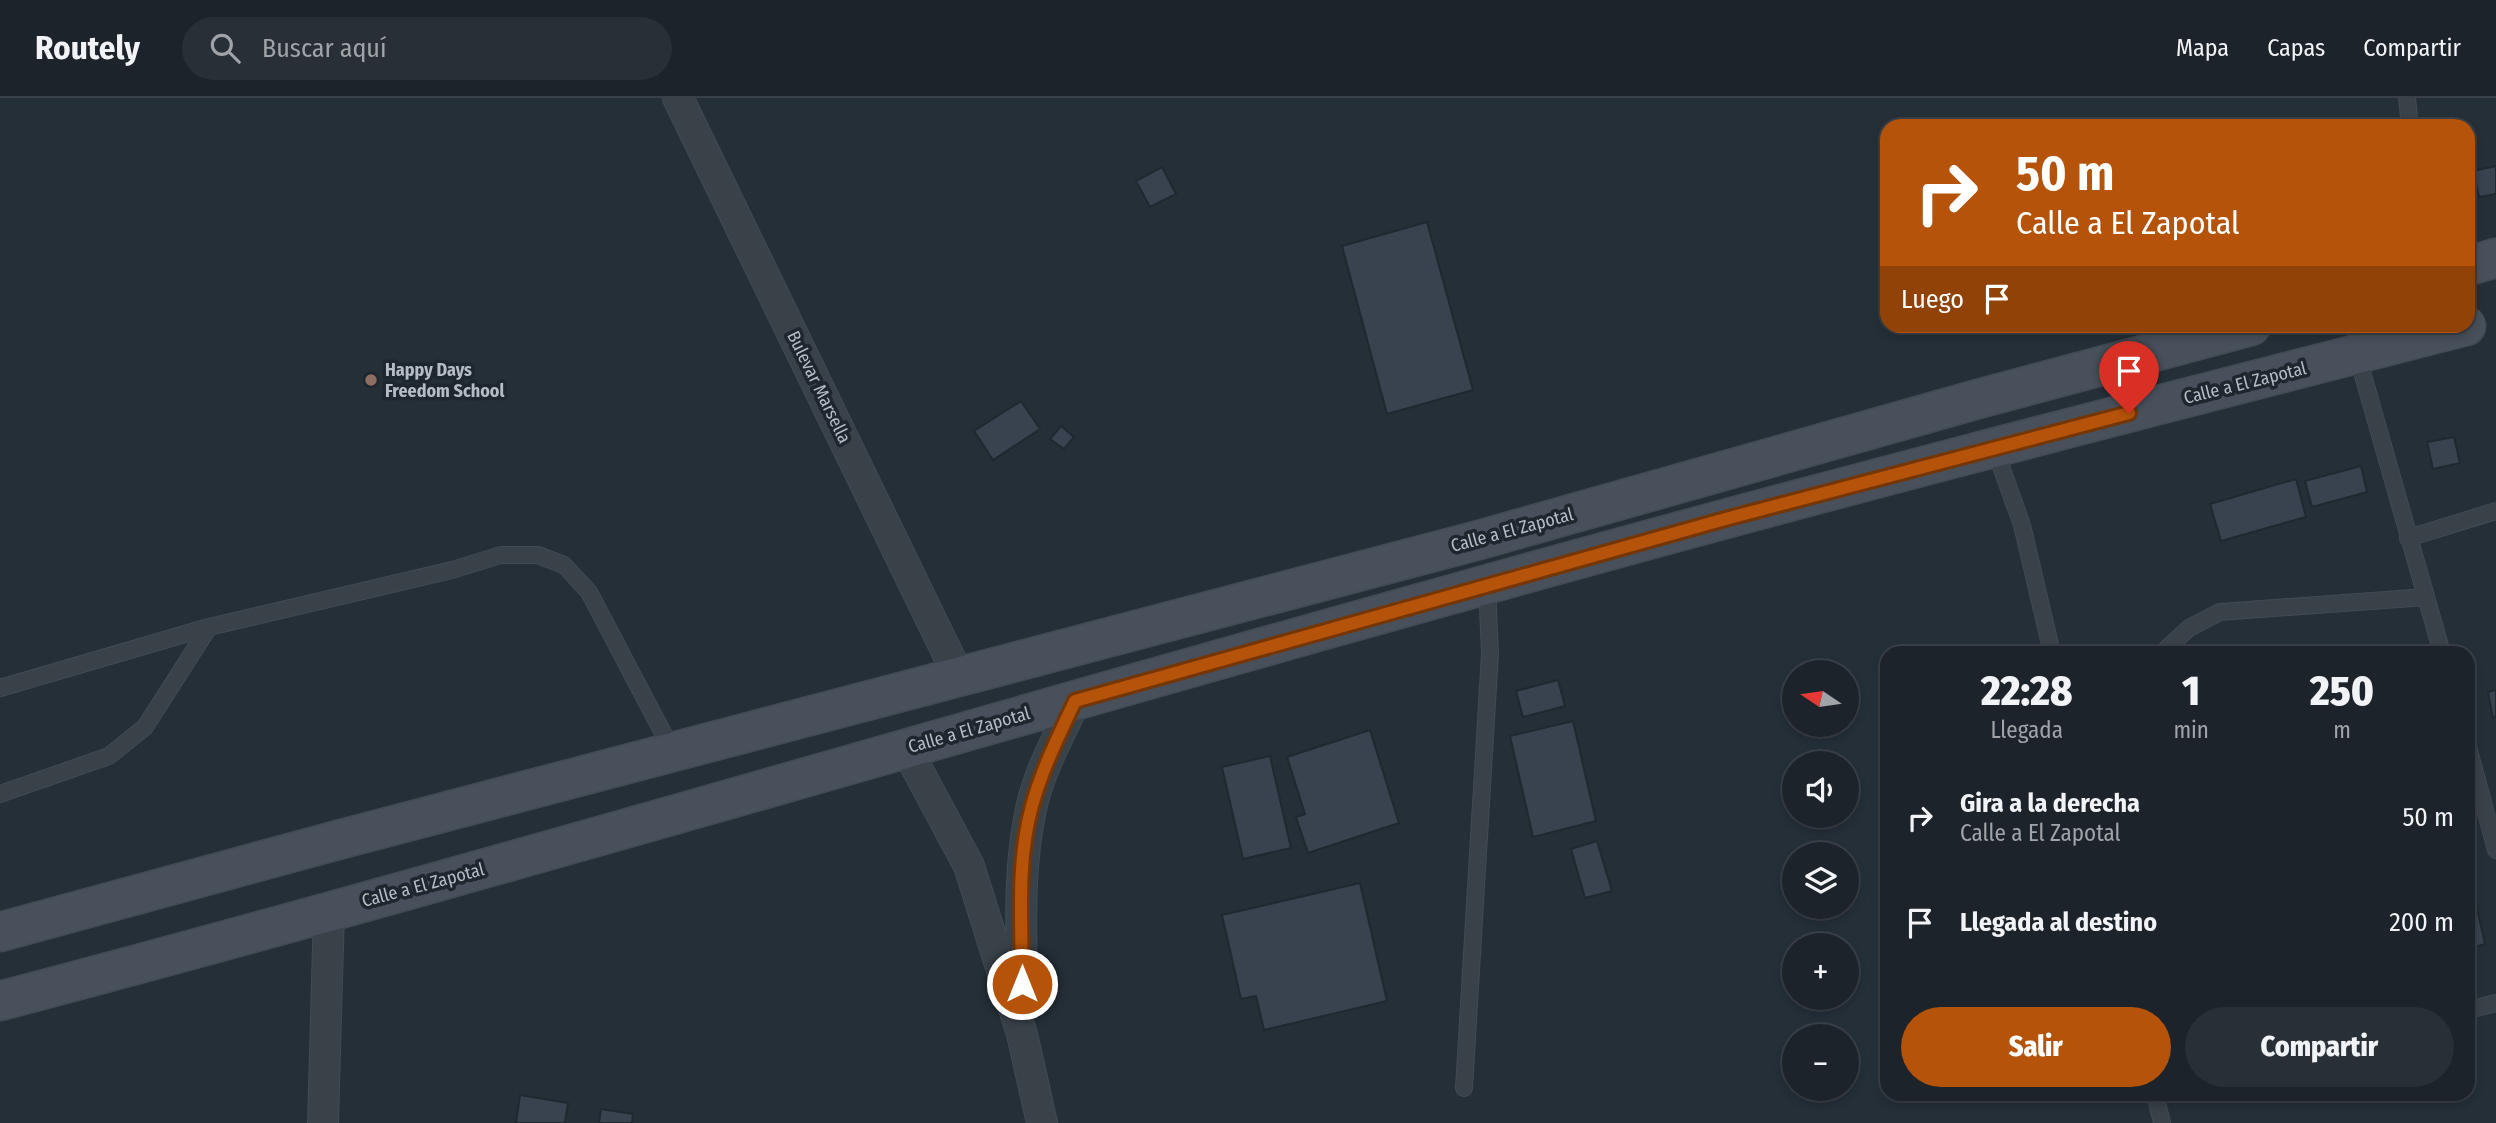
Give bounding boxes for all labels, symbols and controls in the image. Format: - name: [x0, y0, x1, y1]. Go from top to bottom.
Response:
- search box: [182, 17, 672, 80]
- text: Routely: [35, 28, 140, 68]
- icon: search: [206, 29, 244, 67]
- text: Buscar aquí: [262, 33, 387, 64]
- text: Mapa: [2176, 34, 2229, 62]
- text: Capas: [2267, 34, 2325, 62]
- text: Compartir: [2363, 34, 2461, 62]
- text: 50 m: [2016, 144, 2114, 203]
- icon: right: [1901, 147, 1992, 238]
- text: Calle a El Zapotal: [2016, 204, 2240, 242]
- icon: arrive: [1978, 280, 2016, 318]
- text: Luego: [1901, 284, 1964, 315]
- street label: Bulevar Marsella: [782, 327, 856, 447]
- pin: [2099, 341, 2159, 413]
- icon: arrive: [2110, 352, 2148, 390]
- street label: Calle a El Zapotal: [2181, 357, 2309, 409]
- place label: Happy Days Freedom School: [385, 359, 504, 402]
- marker: Happy Days Freedom School: [363, 372, 379, 388]
- street label: Calle a El Zapotal: [1448, 503, 1576, 557]
- north arrow: [1782, 660, 1858, 737]
- map controls: [1782, 660, 1859, 1101]
- text: 22:28: [1981, 666, 2072, 716]
- text: 1: [2182, 666, 2200, 716]
- text: 250: [2310, 666, 2374, 716]
- street label: Calle a El Zapotal: [906, 702, 1033, 758]
- text: Llegada: [1990, 716, 2063, 744]
- text: min: [2173, 716, 2209, 744]
- text: m: [2333, 716, 2351, 744]
- button: sound: [1782, 751, 1859, 828]
- text: Gira a la derecha: [1960, 788, 2140, 819]
- icon: right: [1901, 799, 1939, 837]
- text: 50 m: [2402, 802, 2454, 833]
- text: Calle a El Zapotal: [1960, 819, 2121, 847]
- button: layers: [1782, 842, 1859, 919]
- street label: Calle a El Zapotal: [359, 858, 487, 912]
- icon: arrive: [1901, 904, 1939, 942]
- text: Llegada al destino: [1960, 907, 2157, 938]
- text: 200 m: [2389, 907, 2454, 938]
- button: +: [1782, 933, 1859, 1010]
- position arrow: [985, 947, 1059, 1021]
- button: Salir: [1901, 1007, 2171, 1087]
- button: Compartir: [2185, 1007, 2454, 1087]
- button: −: [1782, 1024, 1859, 1101]

